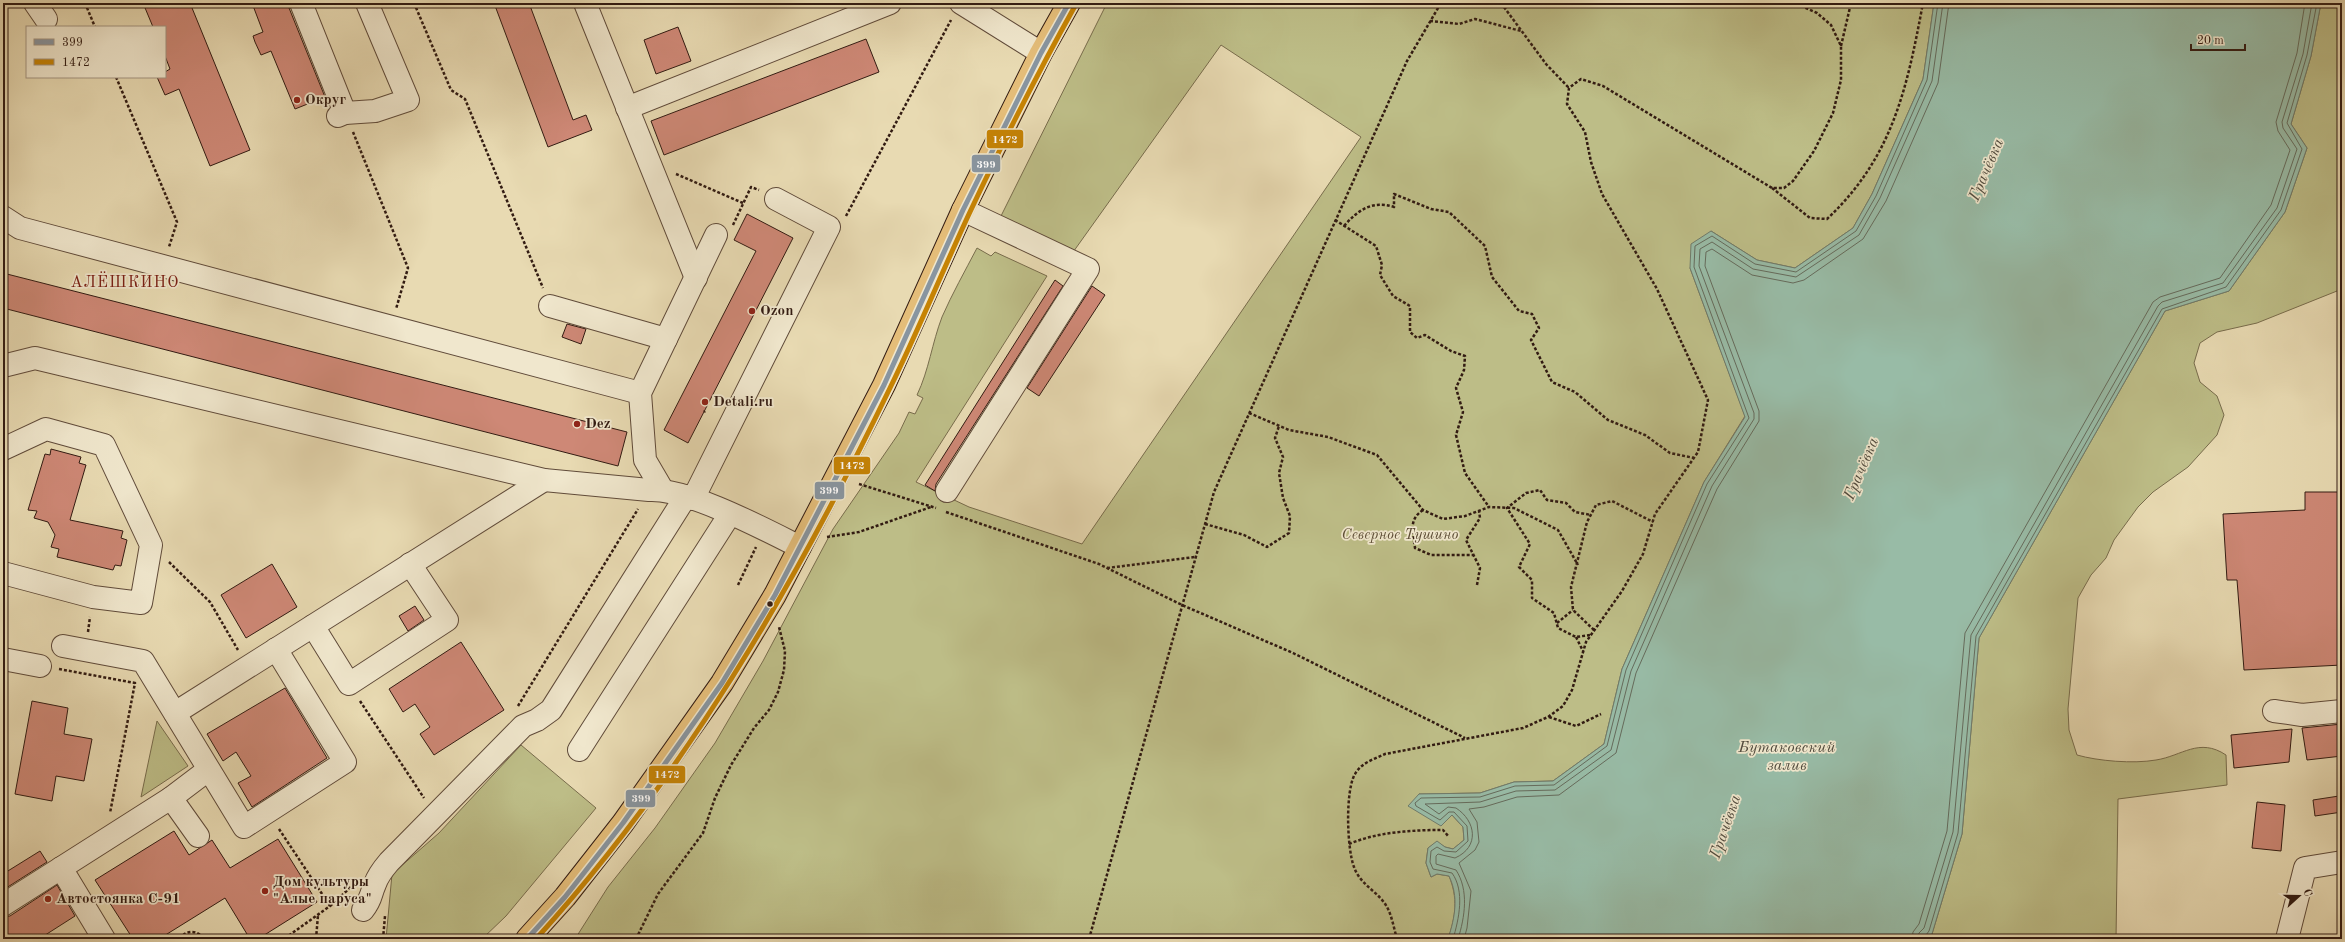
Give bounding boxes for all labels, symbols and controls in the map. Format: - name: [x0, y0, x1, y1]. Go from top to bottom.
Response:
- legend: [26, 26, 166, 78]
- scale bar: [2191, 26, 2245, 52]
- text: 20 m: [2197, 35, 2224, 47]
- text: 399: [62, 37, 83, 49]
- text: 1472: [62, 57, 90, 69]
- place label: Округ: [305, 93, 347, 108]
- marker: Округ: [292, 95, 302, 105]
- line badge: 1472: [986, 129, 1024, 149]
- text: 1472: [992, 135, 1018, 146]
- water label: Грачёвка: [1966, 136, 2007, 205]
- line badge: 399: [971, 154, 1001, 173]
- text: 399: [976, 160, 996, 171]
- district label: АЛЁШКИНО: [71, 271, 179, 291]
- place label: Ozon: [760, 304, 793, 319]
- marker: Ozon: [747, 306, 757, 316]
- place label: Detali.ru: [713, 395, 773, 410]
- marker: Detali.ru: [700, 397, 710, 407]
- place label: Dez: [585, 417, 611, 432]
- marker: Dez: [572, 419, 582, 429]
- water label: Грачёвка: [1841, 435, 1882, 504]
- line badge: 1472: [833, 456, 871, 475]
- text: 1472: [839, 461, 865, 472]
- line badge: 399: [814, 481, 845, 500]
- text: 399: [819, 486, 839, 497]
- park label: Северное Тушино: [1342, 528, 1458, 543]
- unlabelled marker: [765, 599, 775, 609]
- water label: Бутаковский залив: [1738, 740, 1835, 774]
- line badge: 1472: [648, 765, 686, 784]
- text: 1472: [654, 770, 680, 781]
- line badge: 399: [625, 789, 656, 808]
- water label: Грачёвка: [1707, 793, 1744, 862]
- text: 399: [631, 794, 651, 805]
- place label: Дом культуры "Алые паруса": [273, 875, 372, 907]
- north arrow: [2279, 876, 2319, 916]
- marker: Дом культуры "Алые паруса": [260, 886, 270, 896]
- text: С: [2300, 888, 2313, 898]
- place label: Автостоянка С-91: [56, 892, 181, 907]
- marker: Автостоянка С-91: [43, 894, 53, 904]

